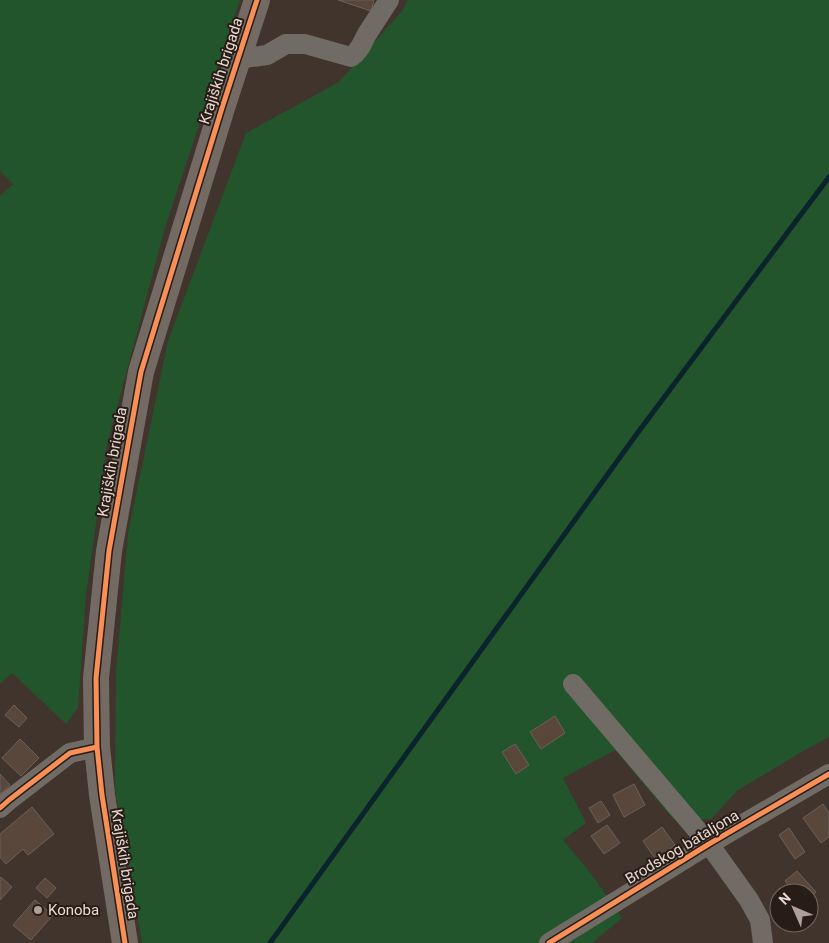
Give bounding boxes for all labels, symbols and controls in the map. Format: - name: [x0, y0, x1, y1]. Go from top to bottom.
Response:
- street label: Krajiških brigada: [195, 15, 247, 127]
- street label: Krajiških brigada: [94, 406, 130, 518]
- street label: Brodskog bataljona: [622, 806, 742, 888]
- street label: Krajiških brigada: [107, 808, 143, 920]
- north arrow: [769, 883, 819, 933]
- text: N: [776, 890, 794, 908]
- place label: Konoba: [48, 901, 99, 919]
- marker: Konoba: [32, 904, 44, 916]

